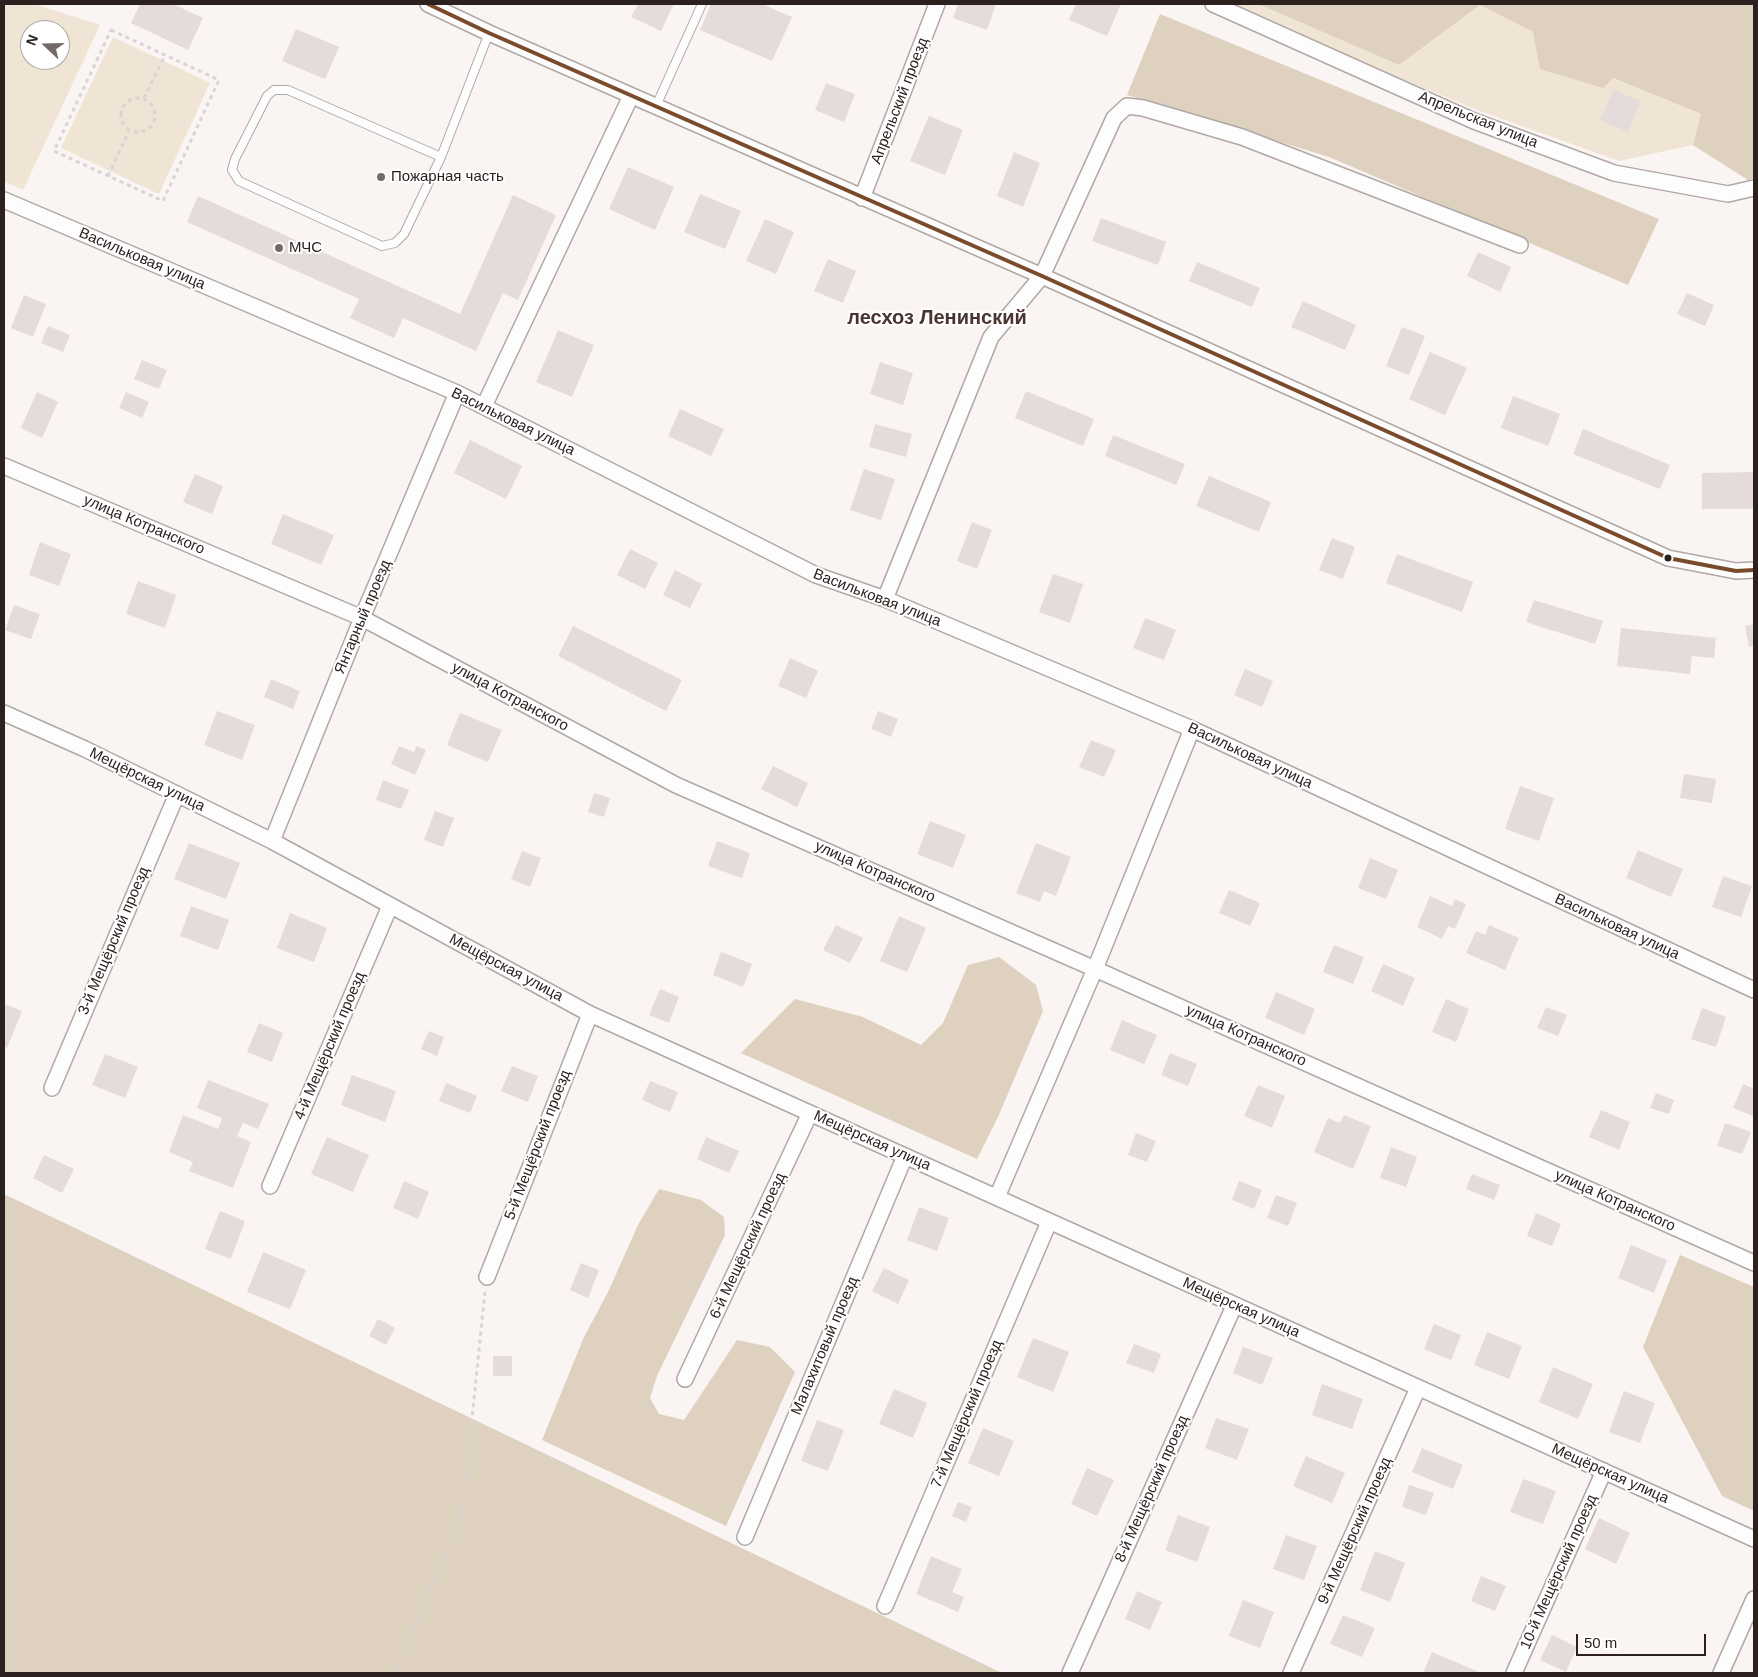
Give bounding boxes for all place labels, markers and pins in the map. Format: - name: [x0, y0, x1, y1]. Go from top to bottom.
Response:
- place label: Пожарная часть: [391, 168, 504, 186]
- marker: Пожарная часть: [375, 171, 387, 183]
- place label: МЧС: [289, 239, 322, 257]
- marker: МЧС: [273, 242, 285, 254]
- unlabelled marker: [1663, 553, 1673, 563]

